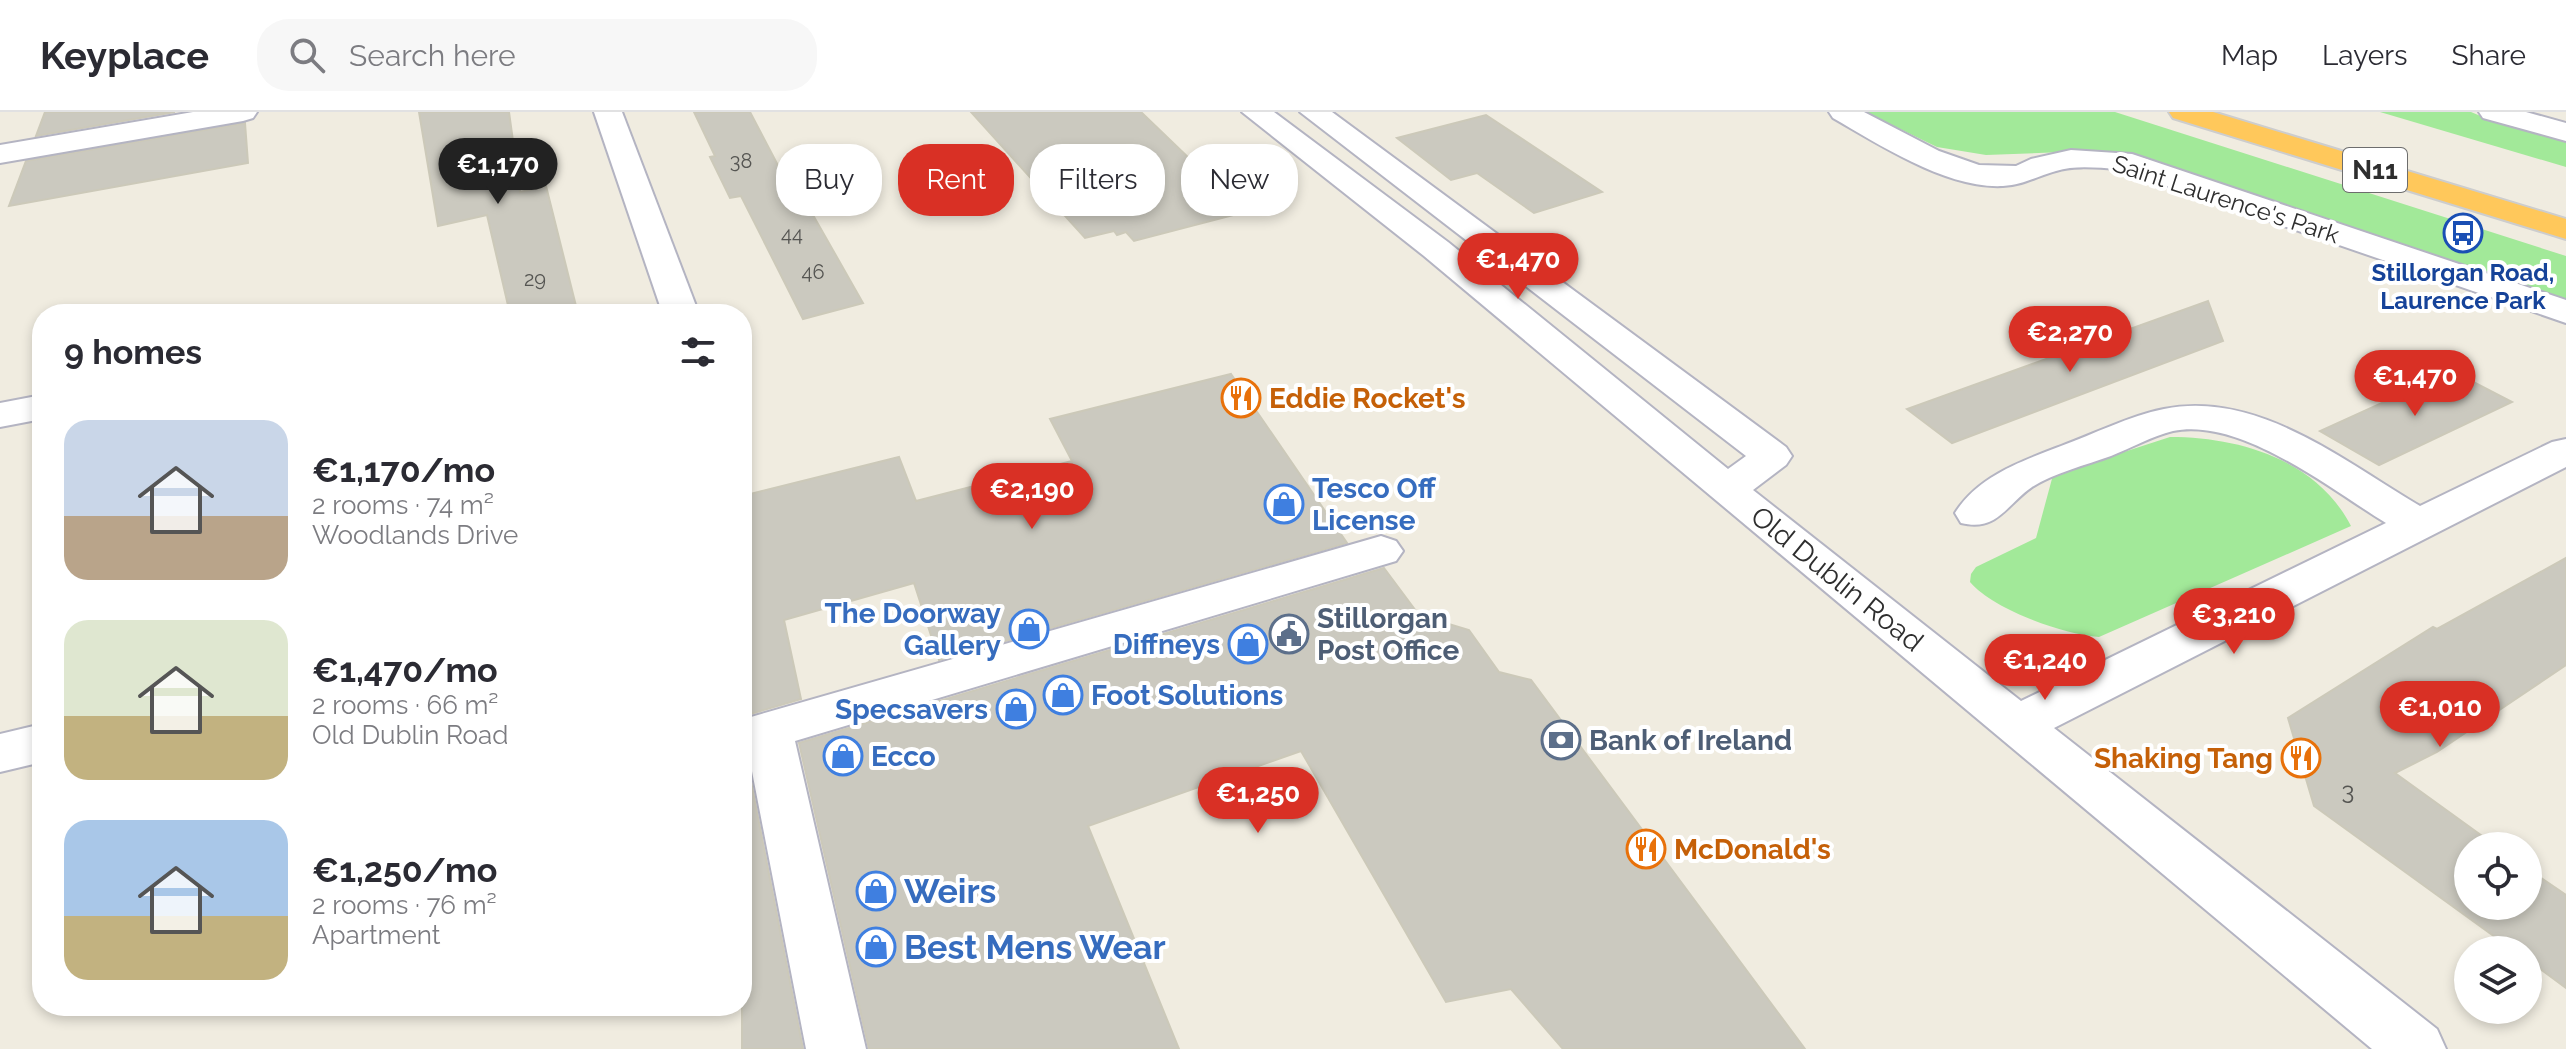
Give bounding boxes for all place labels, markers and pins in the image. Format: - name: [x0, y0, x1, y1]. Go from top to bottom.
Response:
- pin: €1,170: [433, 138, 563, 206]
- bus stop icon: Stillorgan Road, Laurence Park: [2442, 212, 2484, 254]
- pin: €1,470: [1453, 233, 1583, 301]
- place label: Stillorgan Road, Laurence Park: [2372, 258, 2554, 315]
- pin: €2,270: [2005, 306, 2135, 374]
- pin: €1,470: [2350, 350, 2480, 418]
- restaurant icon: Eddie Rocket's: [1220, 377, 1262, 419]
- place label: Eddie Rocket's: [1269, 382, 1466, 415]
- pin: €2,190: [967, 463, 1097, 531]
- place label: Tesco Off License: [1312, 472, 1437, 537]
- shop icon: Tesco Off License: [1263, 483, 1305, 525]
- pin: €3,210: [2169, 588, 2299, 656]
- place label: The Doorway Gallery: [824, 597, 1002, 662]
- place label: Stillorgan Post Office: [1317, 602, 1459, 667]
- shop icon: The Doorway Gallery: [1008, 608, 1050, 650]
- public building icon: Stillorgan Post Office: [1268, 613, 1310, 655]
- shop icon: Diffneys: [1227, 623, 1269, 665]
- place label: Diffneys: [1113, 628, 1220, 661]
- pin: €1,240: [1980, 634, 2110, 702]
- shop icon: Foot Solutions: [1042, 674, 1084, 716]
- place label: Foot Solutions: [1091, 679, 1283, 712]
- pin: €1,010: [2375, 681, 2505, 749]
- shop icon: Specsavers: [995, 688, 1037, 730]
- place label: Specsavers: [835, 693, 988, 726]
- bank icon: Bank of Ireland: [1540, 719, 1582, 761]
- place label: Bank of Ireland: [1589, 724, 1792, 757]
- shop icon: Ecco: [822, 735, 864, 777]
- restaurant icon: Shaking Tang: [2280, 737, 2322, 779]
- place label: Ecco: [871, 740, 936, 773]
- place label: Shaking Tang: [2094, 742, 2273, 775]
- pin: €1,250: [1193, 767, 1323, 835]
- restaurant icon: McDonald's: [1625, 828, 1667, 870]
- place label: McDonald's: [1674, 833, 1831, 866]
- shop icon: Weirs: [855, 870, 897, 912]
- place label: Weirs: [904, 871, 996, 911]
- shop icon: Best Mens Wear: [855, 926, 897, 968]
- place label: Best Mens Wear: [904, 927, 1166, 967]

